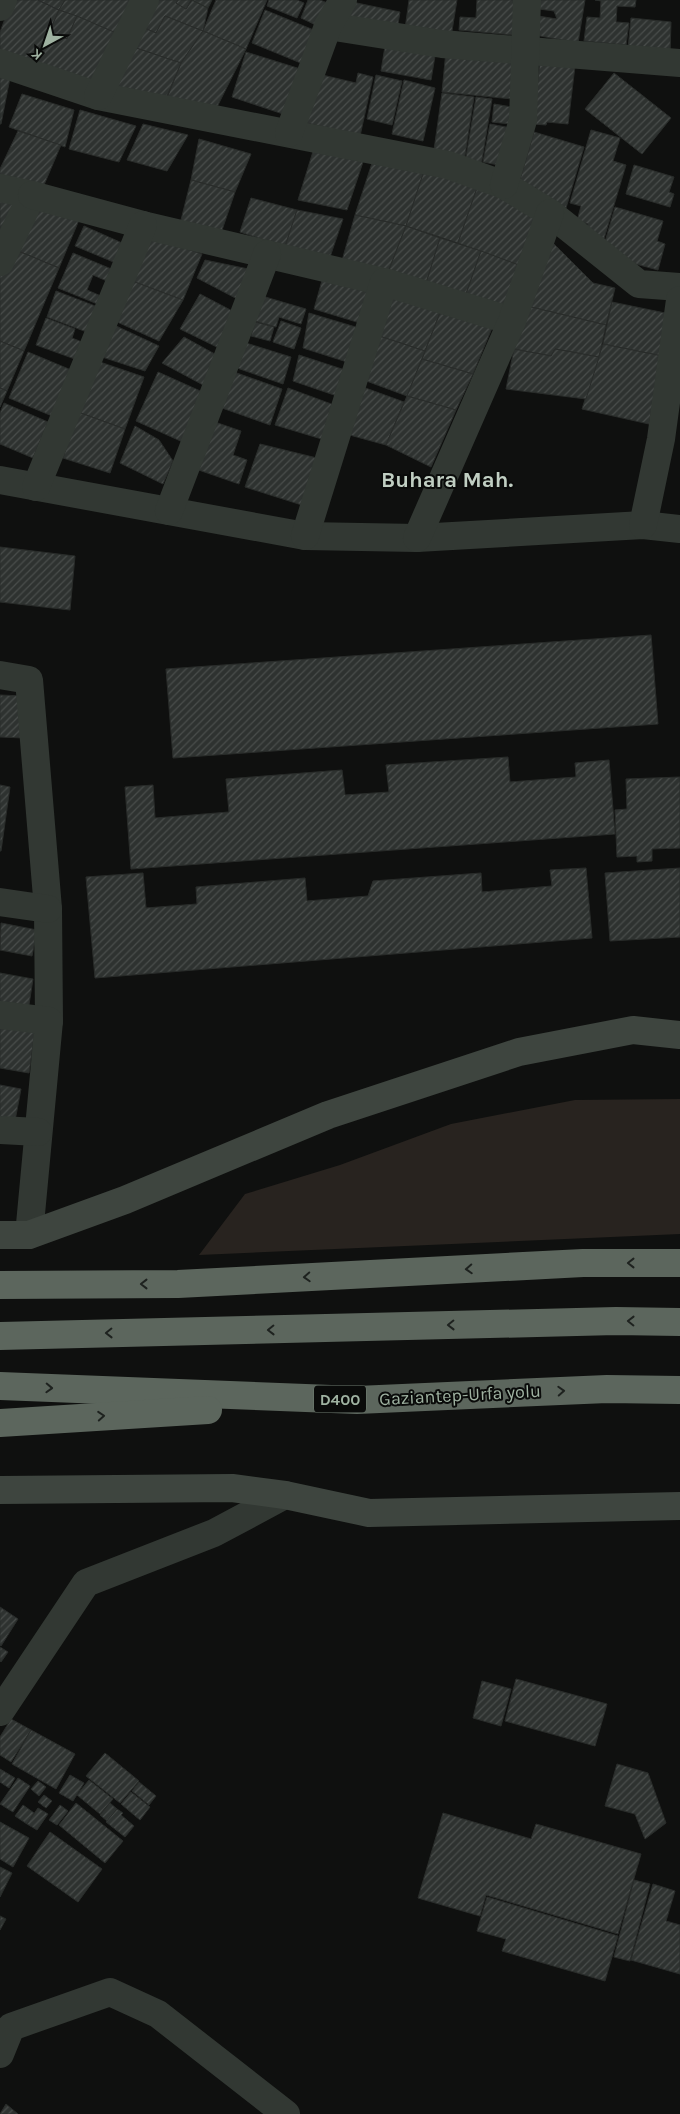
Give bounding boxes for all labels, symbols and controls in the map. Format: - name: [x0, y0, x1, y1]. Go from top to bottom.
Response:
- north arrow: [20, 20, 70, 70]
- text: K: [27, 45, 46, 64]
- district label: Buhara Mah.: [381, 467, 513, 493]
- one-way arrow: [627, 1258, 635, 1268]
- one-way arrow: [465, 1264, 472, 1274]
- one-way arrow: [302, 1272, 310, 1283]
- one-way arrow: [140, 1279, 148, 1289]
- one-way arrow: [627, 1316, 635, 1326]
- one-way arrow: [447, 1320, 455, 1330]
- one-way arrow: [267, 1324, 275, 1335]
- one-way arrow: [105, 1328, 113, 1339]
- street label: Gaziantep-Urfa yolu: [379, 1380, 541, 1410]
- one-way arrow: [45, 1382, 53, 1393]
- one-way arrow: [557, 1385, 565, 1396]
- road number: D400: [314, 1386, 366, 1412]
- one-way arrow: [97, 1411, 105, 1422]

